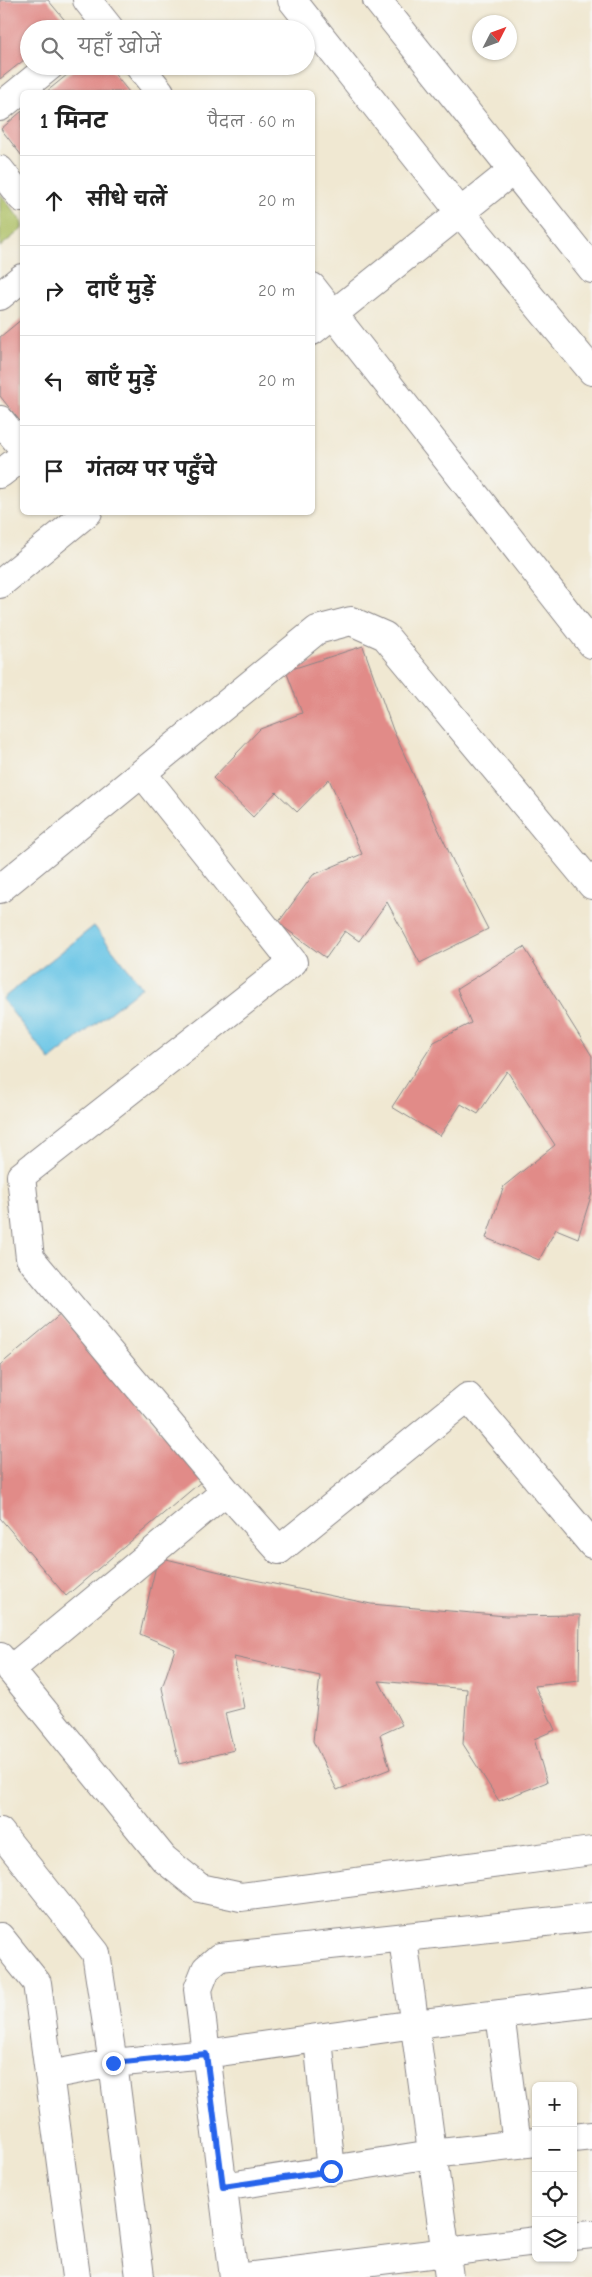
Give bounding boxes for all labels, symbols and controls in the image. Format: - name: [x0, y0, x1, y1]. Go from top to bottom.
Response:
- north arrow: [472, 15, 517, 60]
- search box: [20, 20, 315, 75]
- icon: search: [38, 34, 66, 62]
- text: यहाँ खोजें: [78, 36, 161, 58]
- text: 1 मिनट: [40, 109, 107, 133]
- text: पैदल · 60 m: [207, 113, 295, 131]
- icon: ahead: [40, 187, 68, 215]
- text: सीधे चलें: [87, 189, 167, 211]
- text: 20 m: [258, 192, 295, 210]
- icon: right: [40, 277, 68, 305]
- text: दाएँ मुड़ें: [87, 279, 155, 301]
- text: 20 m: [258, 282, 295, 300]
- icon: left: [40, 367, 68, 395]
- text: बाएँ मुड़ें: [87, 369, 156, 391]
- text: 20 m: [258, 372, 295, 390]
- icon: arrive: [40, 457, 68, 485]
- text: गंतव्य पर पहुँचे: [87, 459, 216, 481]
- route end: [102, 2052, 125, 2075]
- map controls: [532, 2082, 577, 2262]
- button: +: [532, 2082, 577, 2127]
- button: −: [532, 2127, 577, 2172]
- route start: [320, 2160, 343, 2183]
- button: locate: [532, 2172, 577, 2217]
- button: layers: [532, 2217, 577, 2262]

